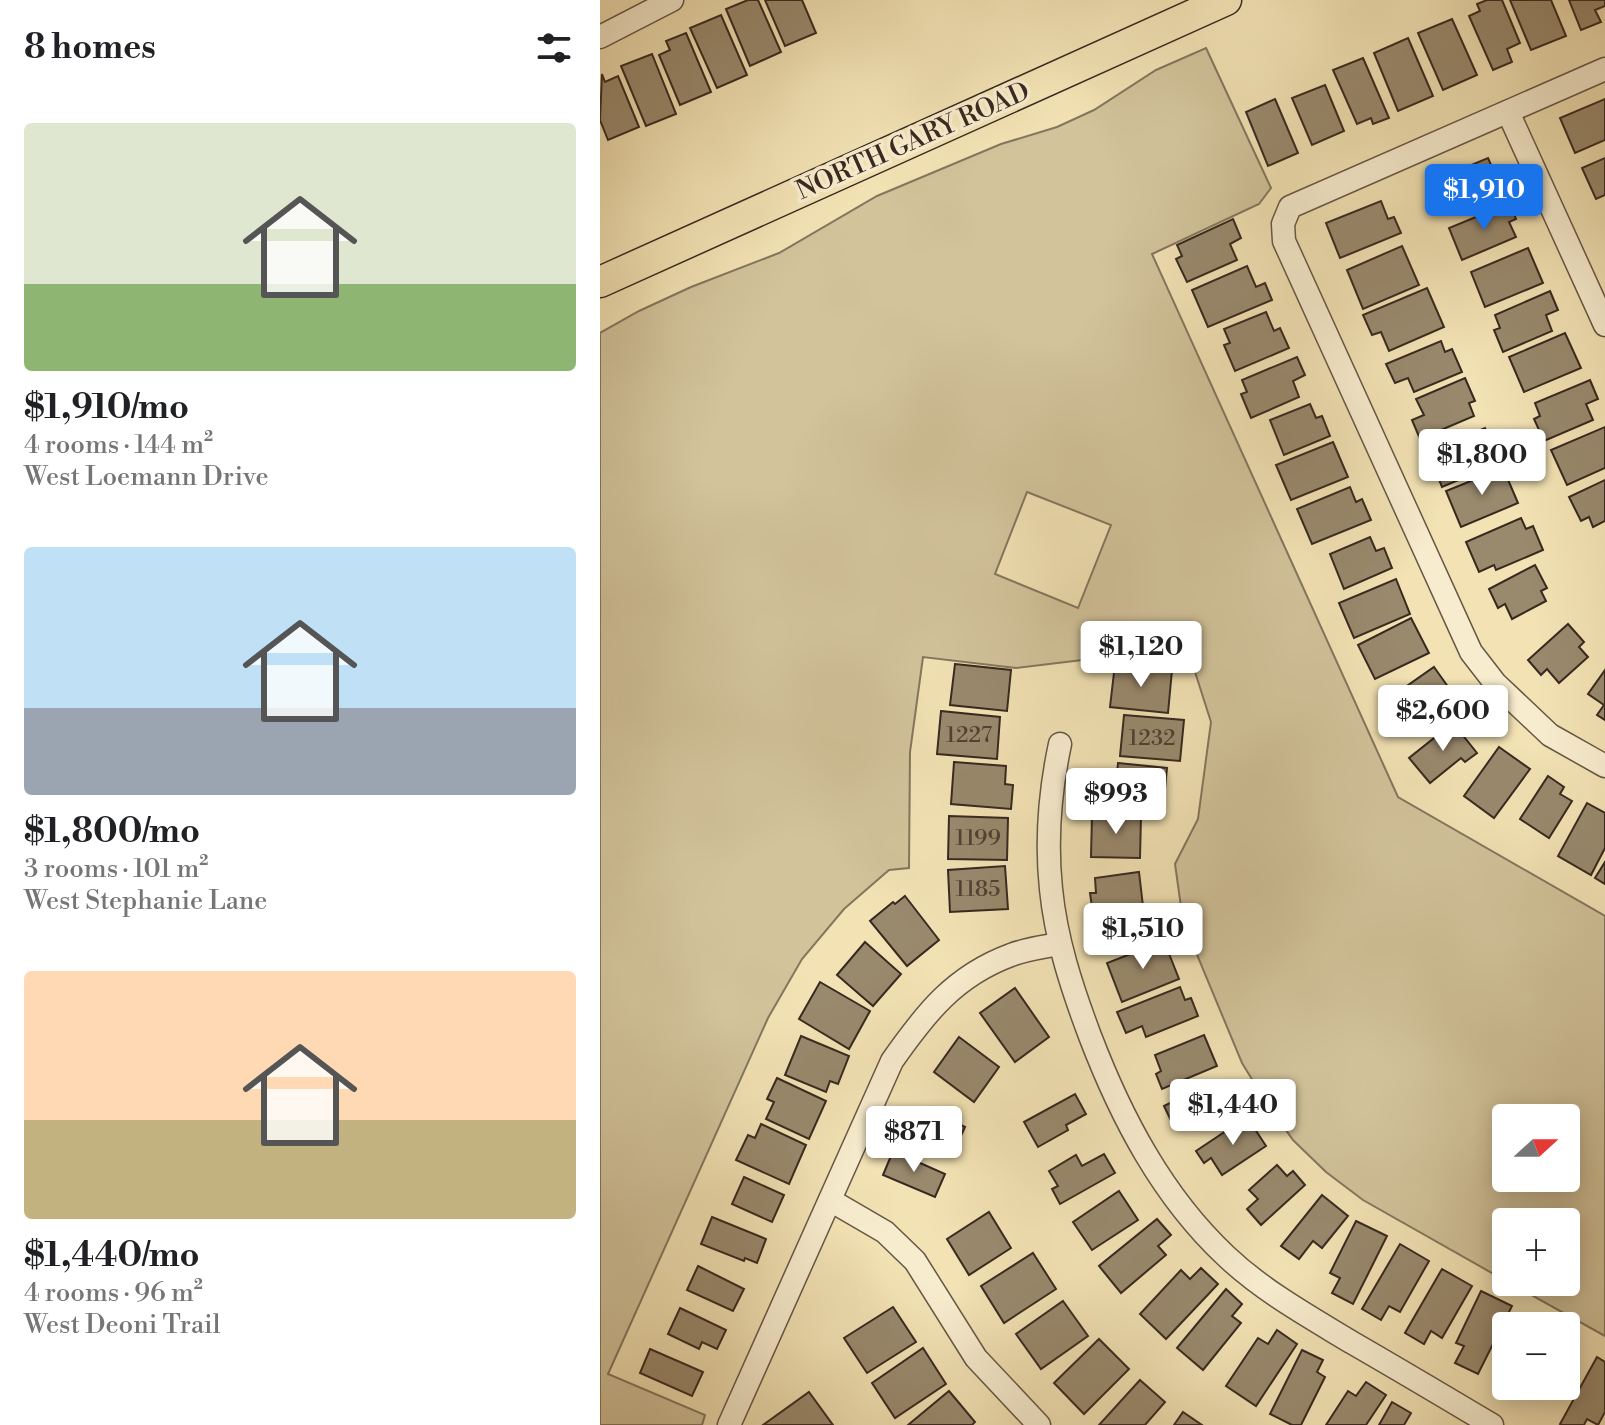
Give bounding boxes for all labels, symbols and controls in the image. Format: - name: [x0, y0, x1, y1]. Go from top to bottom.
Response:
- icon: filters: [532, 26, 576, 70]
- text: 8 homes: [24, 27, 156, 69]
- street label: NORTH GARY ROAD: [791, 75, 1035, 207]
- pin: $1,910: [1419, 164, 1549, 232]
- text: $1,910: [1443, 174, 1525, 206]
- icon: home: [228, 175, 372, 319]
- text: $1,910/mo: [24, 387, 189, 429]
- text: 4 rooms · 144 m²: [24, 429, 213, 461]
- pin: $1,800: [1417, 429, 1547, 497]
- text: $1,800: [1437, 439, 1527, 471]
- text: West Loemann Drive: [24, 461, 269, 493]
- icon: home: [228, 599, 372, 743]
- pin: $1,120: [1076, 621, 1206, 689]
- text: $1,120: [1099, 631, 1183, 663]
- pin: $2,600: [1378, 685, 1508, 753]
- text: $2,600: [1396, 695, 1490, 727]
- house number: 1227: [946, 722, 992, 749]
- house number: 1232: [1128, 725, 1176, 752]
- pin: $993: [1069, 768, 1163, 836]
- text: $993: [1084, 778, 1148, 810]
- text: $1,800/mo: [24, 811, 200, 853]
- house number: 1199: [955, 825, 1001, 852]
- text: 3 rooms · 101 m²: [24, 853, 208, 885]
- house number: 1185: [956, 876, 1000, 903]
- text: West Stephanie Lane: [24, 885, 268, 917]
- pin: $1,510: [1078, 903, 1208, 971]
- text: $1,510: [1102, 913, 1184, 945]
- icon: home: [228, 1023, 372, 1167]
- pin: $1,440: [1168, 1079, 1298, 1147]
- text: $1,440: [1188, 1089, 1278, 1121]
- north arrow: [1492, 1104, 1580, 1192]
- map controls: [1492, 1104, 1580, 1400]
- pin: $871: [867, 1106, 961, 1174]
- text: $871: [884, 1116, 944, 1148]
- button: +: [1492, 1208, 1580, 1296]
- text: $1,440/mo: [24, 1235, 200, 1277]
- text: 4 rooms · 96 m²: [24, 1277, 203, 1309]
- text: West Deoni Trail: [24, 1309, 220, 1341]
- button: −: [1492, 1312, 1580, 1400]

